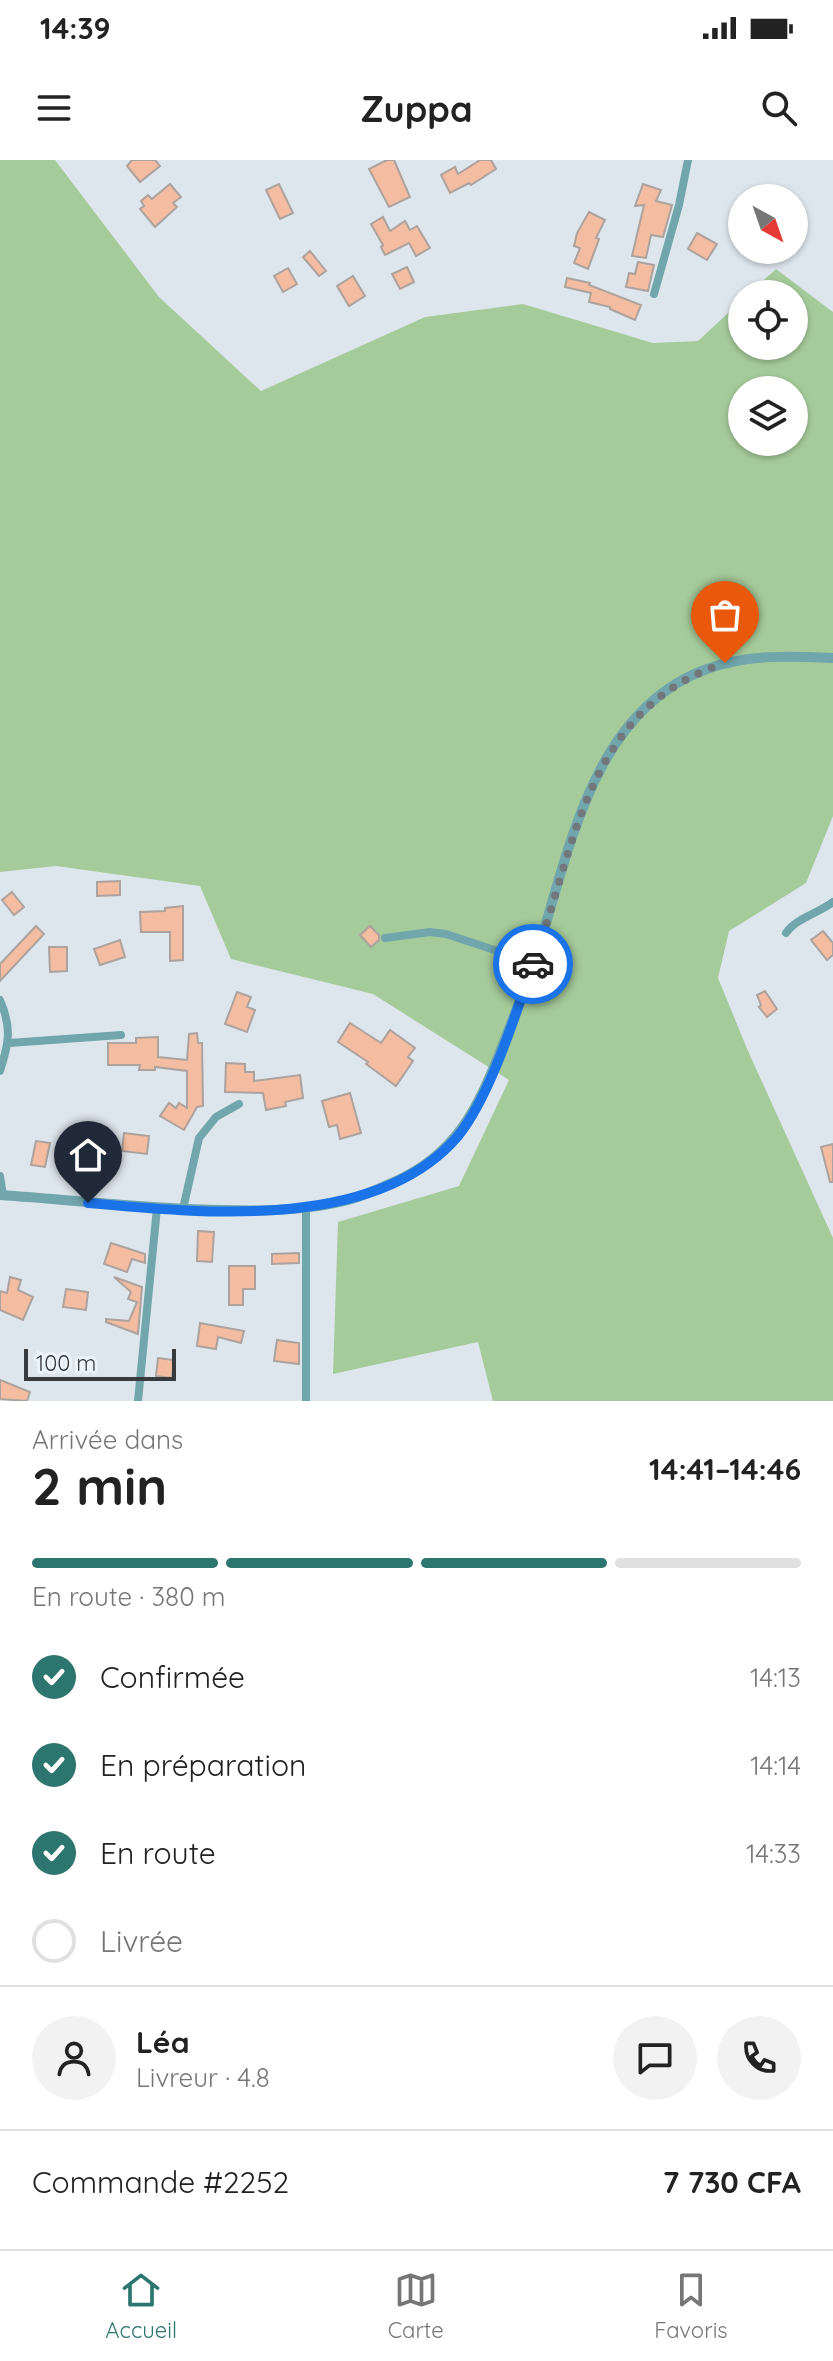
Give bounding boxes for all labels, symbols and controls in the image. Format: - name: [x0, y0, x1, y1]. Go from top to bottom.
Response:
- text: 14:39: [40, 9, 111, 47]
- icon: menu: [32, 86, 76, 130]
- text: Zuppa: [360, 86, 473, 131]
- icon: search: [757, 86, 801, 130]
- north arrow: [728, 184, 808, 264]
- map controls: [728, 184, 808, 456]
- button: locate: [728, 280, 808, 360]
- button: layers: [728, 376, 808, 456]
- pin: [691, 581, 759, 663]
- icon: bag: [703, 593, 747, 637]
- courier: [493, 924, 573, 1004]
- icon: car: [511, 942, 555, 986]
- pin: [54, 1121, 122, 1203]
- icon: home: [66, 1133, 110, 1177]
- scale bar: [24, 1345, 176, 1381]
- text: 100 m: [36, 1349, 96, 1377]
- text: Arrivée dans: [32, 1423, 183, 1456]
- text: 14:41–14:46: [649, 1450, 801, 1488]
- text: 2 min: [32, 1453, 167, 1518]
- text: En route · 380 m: [32, 1580, 225, 1613]
- icon: check: [32, 1655, 76, 1699]
- text: Confirmée: [100, 1658, 245, 1696]
- text: 14:13: [750, 1661, 801, 1694]
- icon: check: [32, 1743, 76, 1787]
- text: En préparation: [100, 1746, 306, 1784]
- text: 14:14: [750, 1749, 801, 1782]
- icon: check: [32, 1831, 76, 1875]
- text: En route: [100, 1834, 216, 1872]
- text: 14:33: [746, 1837, 801, 1870]
- text: Livrée: [100, 1922, 183, 1960]
- button: person: [32, 2016, 116, 2100]
- button: chat: [613, 2016, 697, 2100]
- button: phone: [717, 2016, 801, 2100]
- text: Léa: [136, 2023, 190, 2061]
- text: Livreur · 4.8: [136, 2061, 270, 2094]
- text: Commande #2252: [32, 2163, 289, 2201]
- text: 7 730 CFA: [663, 2163, 801, 2201]
- tab: Accueil: [105, 2268, 177, 2344]
- tab: Carte: [388, 2268, 444, 2344]
- tab: Favoris: [654, 2268, 728, 2344]

